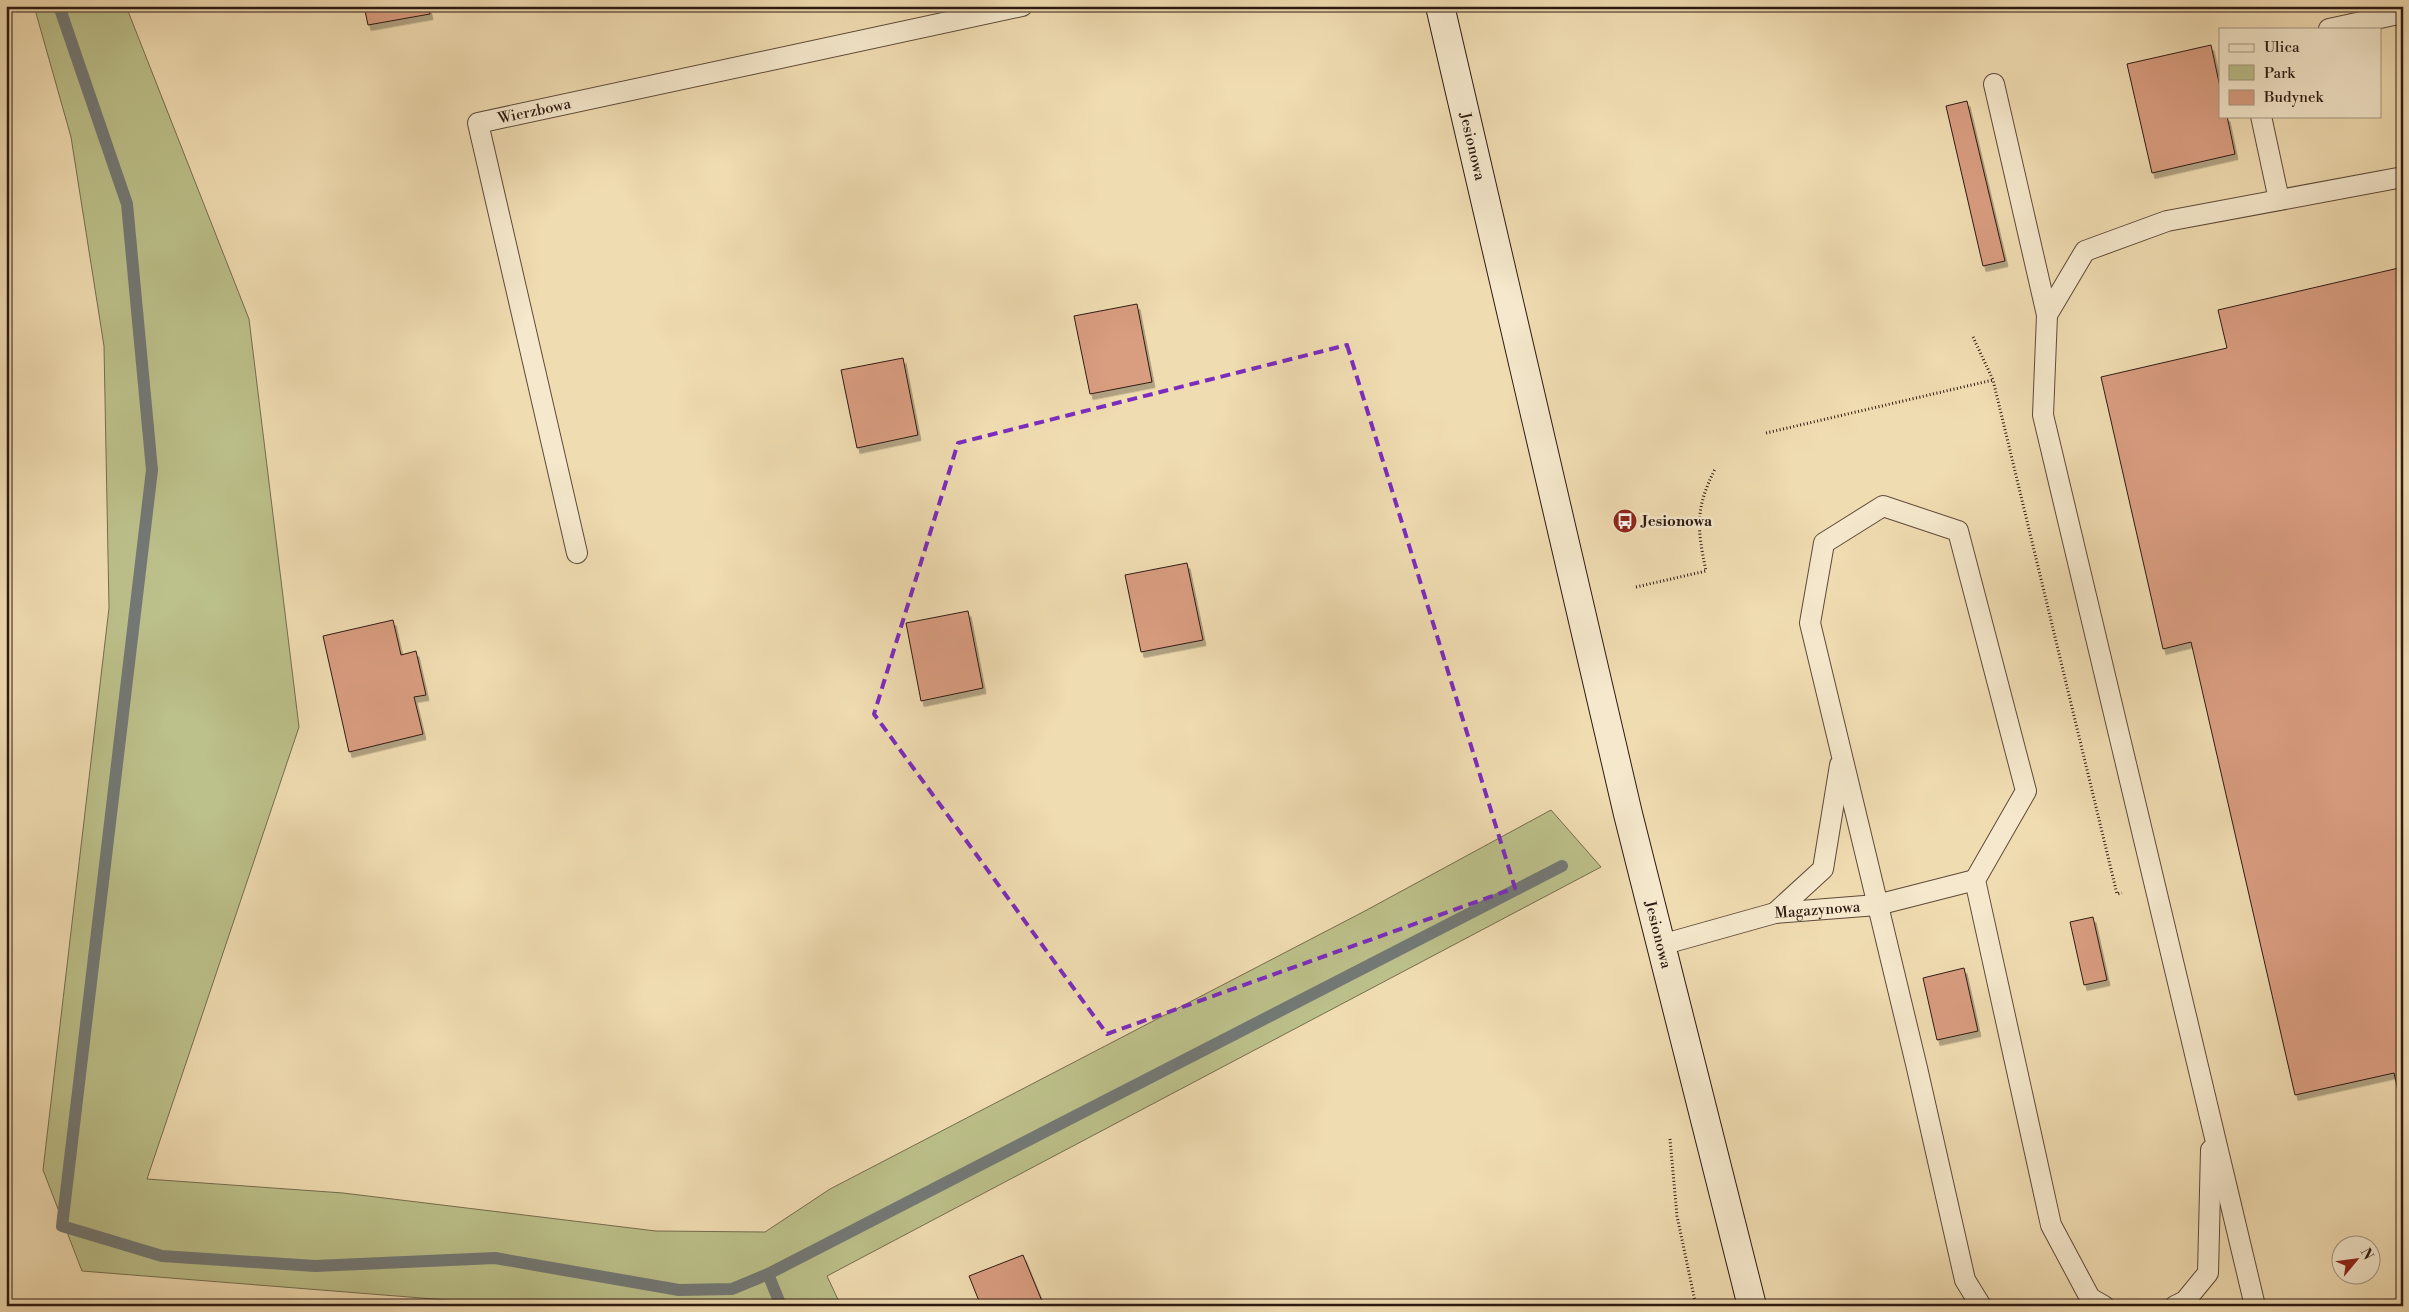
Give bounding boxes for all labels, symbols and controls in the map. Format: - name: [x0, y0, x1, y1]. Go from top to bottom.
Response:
- legend: [2219, 28, 2382, 118]
- text: Ulica: [2264, 38, 2300, 57]
- text: Park: [2264, 64, 2296, 83]
- text: Budynek: [2263, 88, 2325, 107]
- street label: Wierzbowa: [495, 94, 573, 128]
- street label: Jesionowa: [1455, 109, 1490, 182]
- bus stop icon: Jesionowa: [1612, 508, 1638, 534]
- place label: Jesionowa: [1640, 512, 1713, 531]
- street label: Magazynowa: [1774, 897, 1861, 922]
- street label: Jesionowa: [1641, 898, 1676, 971]
- north arrow: [2332, 1234, 2382, 1284]
- text: N: [2356, 1245, 2377, 1263]

